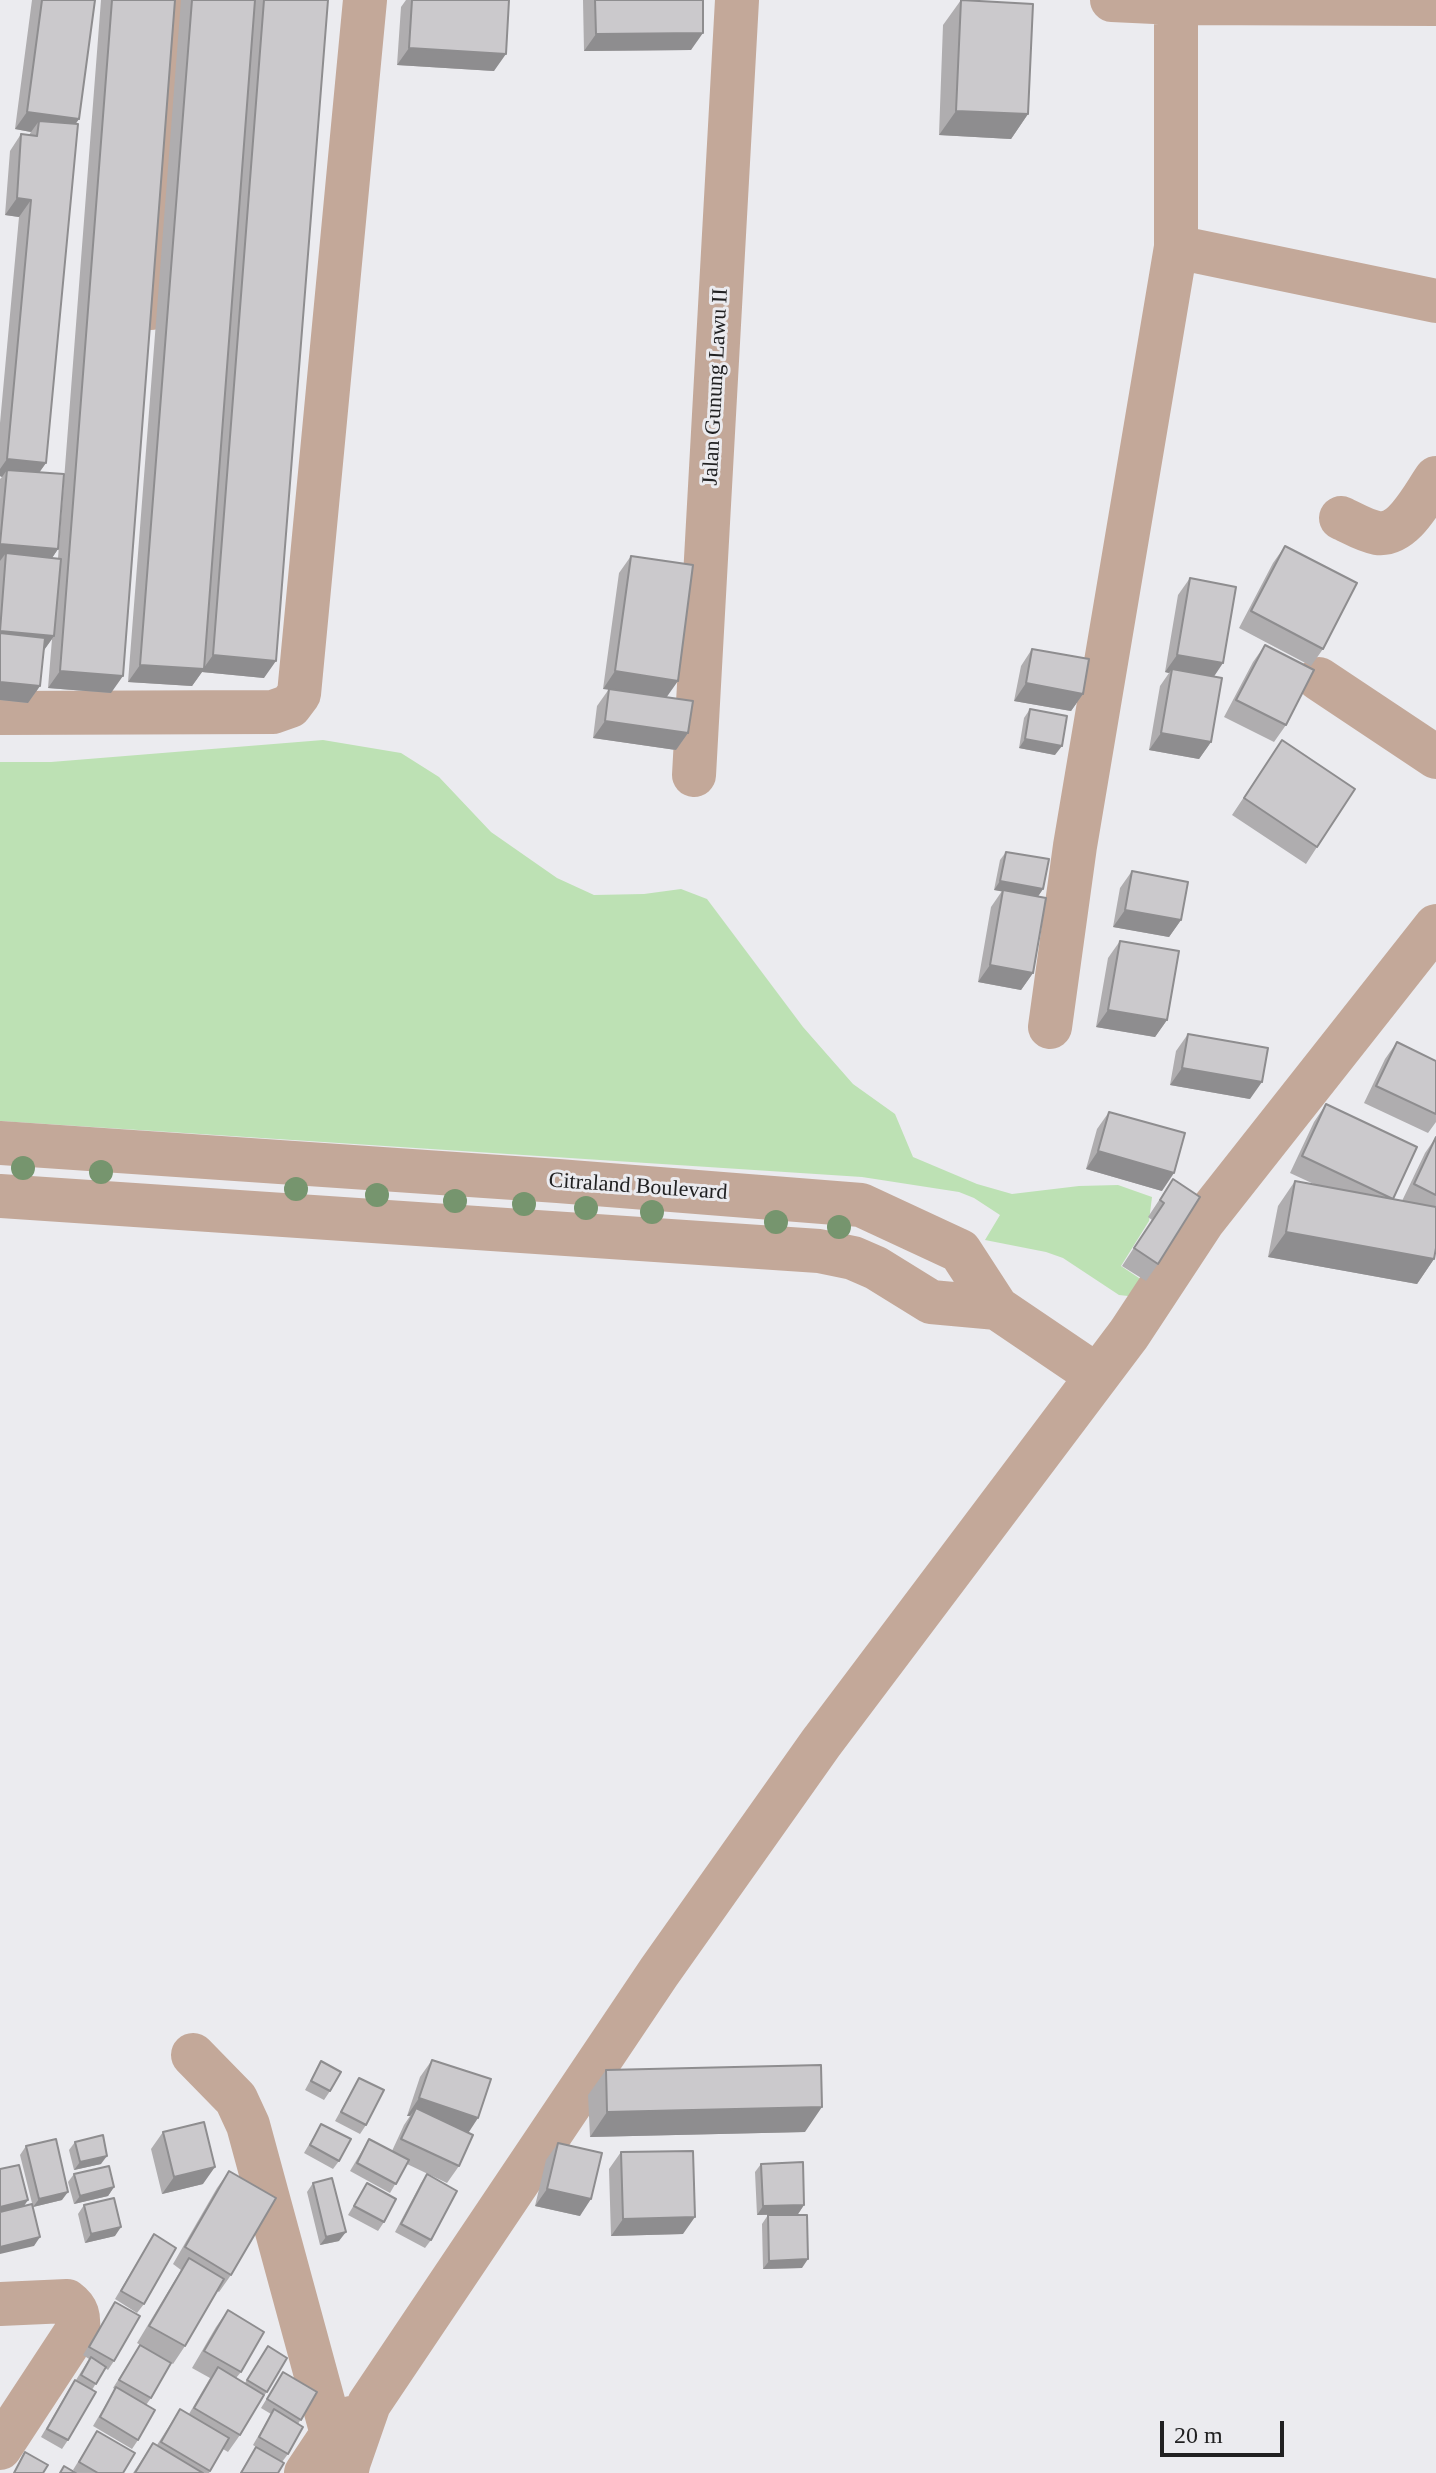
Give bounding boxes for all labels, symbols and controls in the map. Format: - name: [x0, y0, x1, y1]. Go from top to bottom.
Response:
- street label: Jalan Gunung Lawu II: [698, 288, 734, 486]
- street label: Citraland Boulevard: [548, 1168, 728, 1206]
- scale bar: [1164, 2405, 1288, 2455]
- text: 20 m: [1174, 2422, 1223, 2448]

